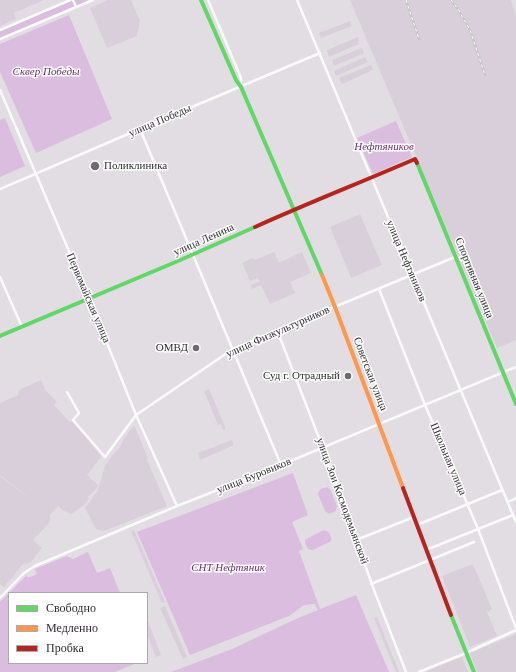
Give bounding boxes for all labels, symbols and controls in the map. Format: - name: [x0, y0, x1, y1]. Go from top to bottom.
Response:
- park label: Сквер Победы: [13, 65, 79, 79]
- street label: улица Победы: [127, 102, 193, 140]
- park label: Нефтяников: [354, 140, 414, 154]
- place label: Поликлиника: [104, 159, 167, 173]
- marker: Поликлиника: [89, 160, 101, 172]
- street label: улица Нефтяников: [383, 218, 429, 304]
- street label: улица Ленина: [172, 221, 236, 259]
- street label: Спортивная улица: [452, 236, 496, 320]
- street label: Первомайская улица: [63, 251, 113, 345]
- street label: улица Физкультурников: [224, 303, 332, 361]
- street label: Советская улица: [350, 335, 390, 413]
- place label: ОМВД: [156, 341, 188, 355]
- marker: ОМВД: [191, 343, 201, 353]
- place label: Суд г. Отрадный: [263, 369, 340, 383]
- marker: Суд г. Отрадный: [343, 371, 353, 381]
- street label: Школьная улица: [427, 421, 469, 497]
- street label: улица Зои Космодемьянской: [313, 436, 371, 566]
- street label: улица Буровиков: [215, 455, 293, 497]
- park label: СНТ Нефтяник: [191, 561, 265, 575]
- legend: [8, 592, 148, 664]
- text: Свободно: [46, 601, 96, 615]
- text: Медленно: [46, 621, 98, 635]
- text: Пробка: [46, 641, 84, 655]

